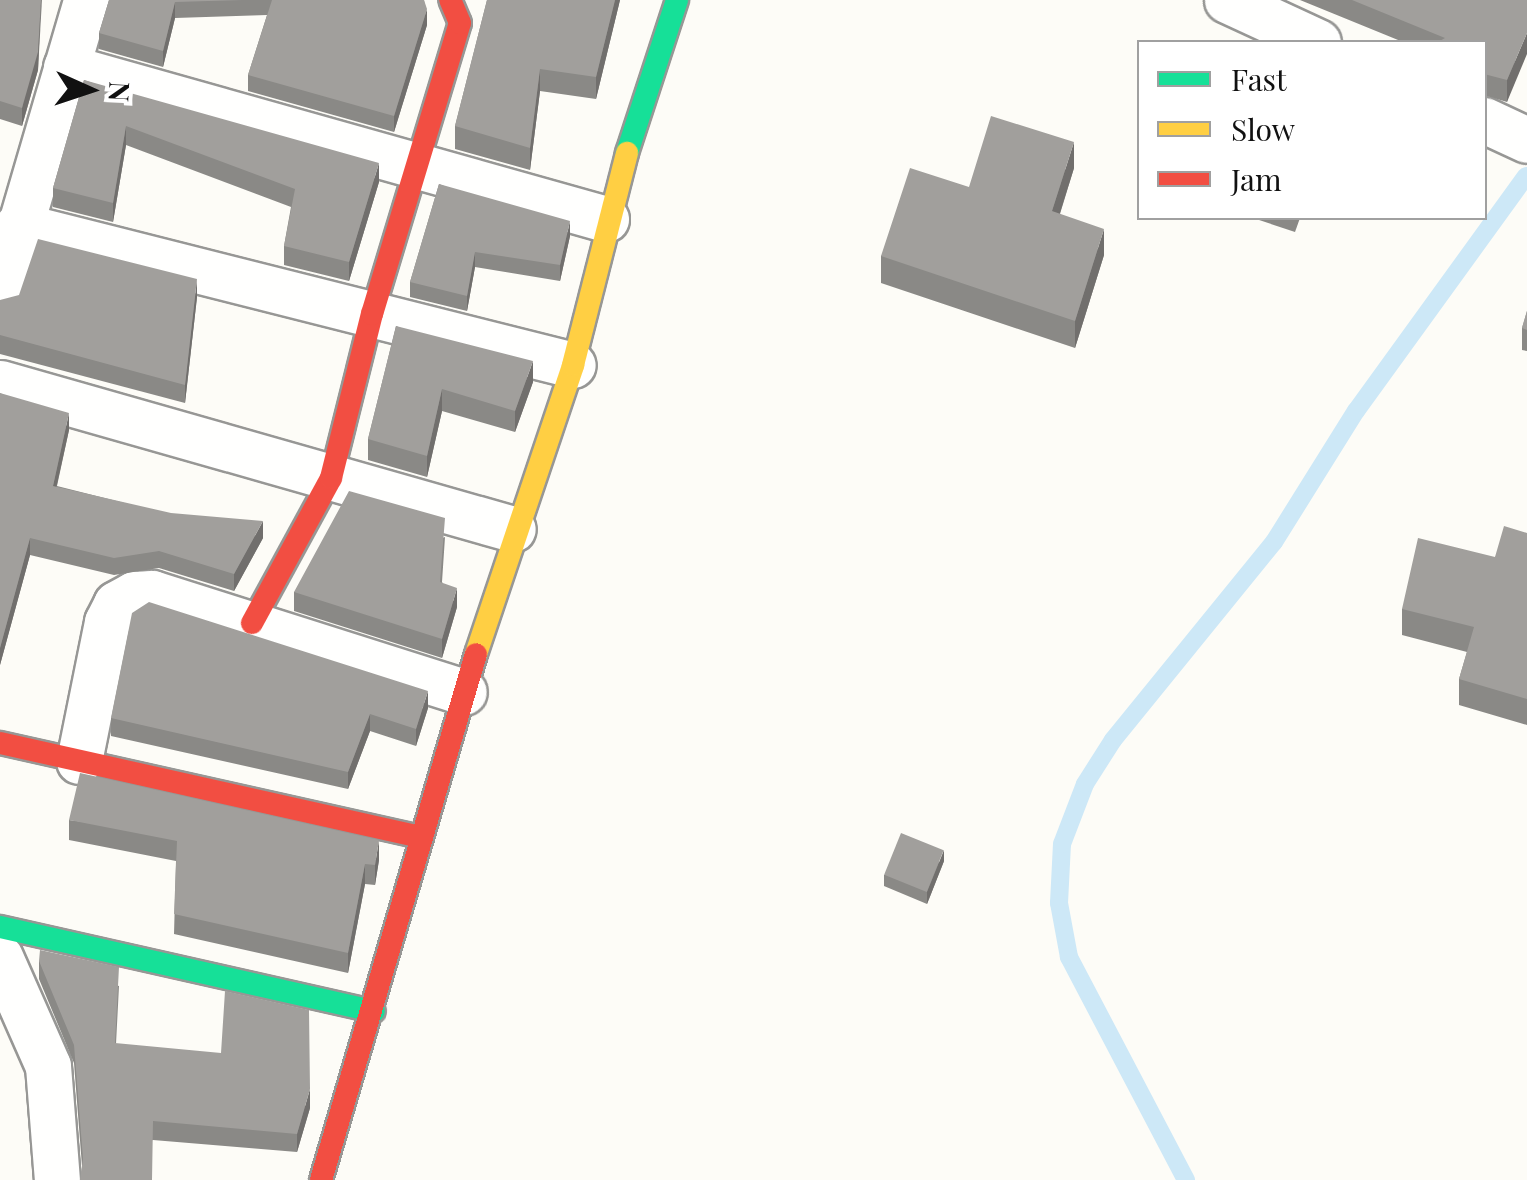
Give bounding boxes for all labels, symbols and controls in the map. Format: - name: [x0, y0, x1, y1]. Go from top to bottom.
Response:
- north arrow: [40, 40, 140, 140]
- legend: [1137, 40, 1487, 220]
- text: Fast: [1231, 59, 1287, 99]
- text: N: [101, 81, 139, 103]
- text: Slow: [1231, 109, 1295, 149]
- text: Jam: [1231, 159, 1282, 199]

